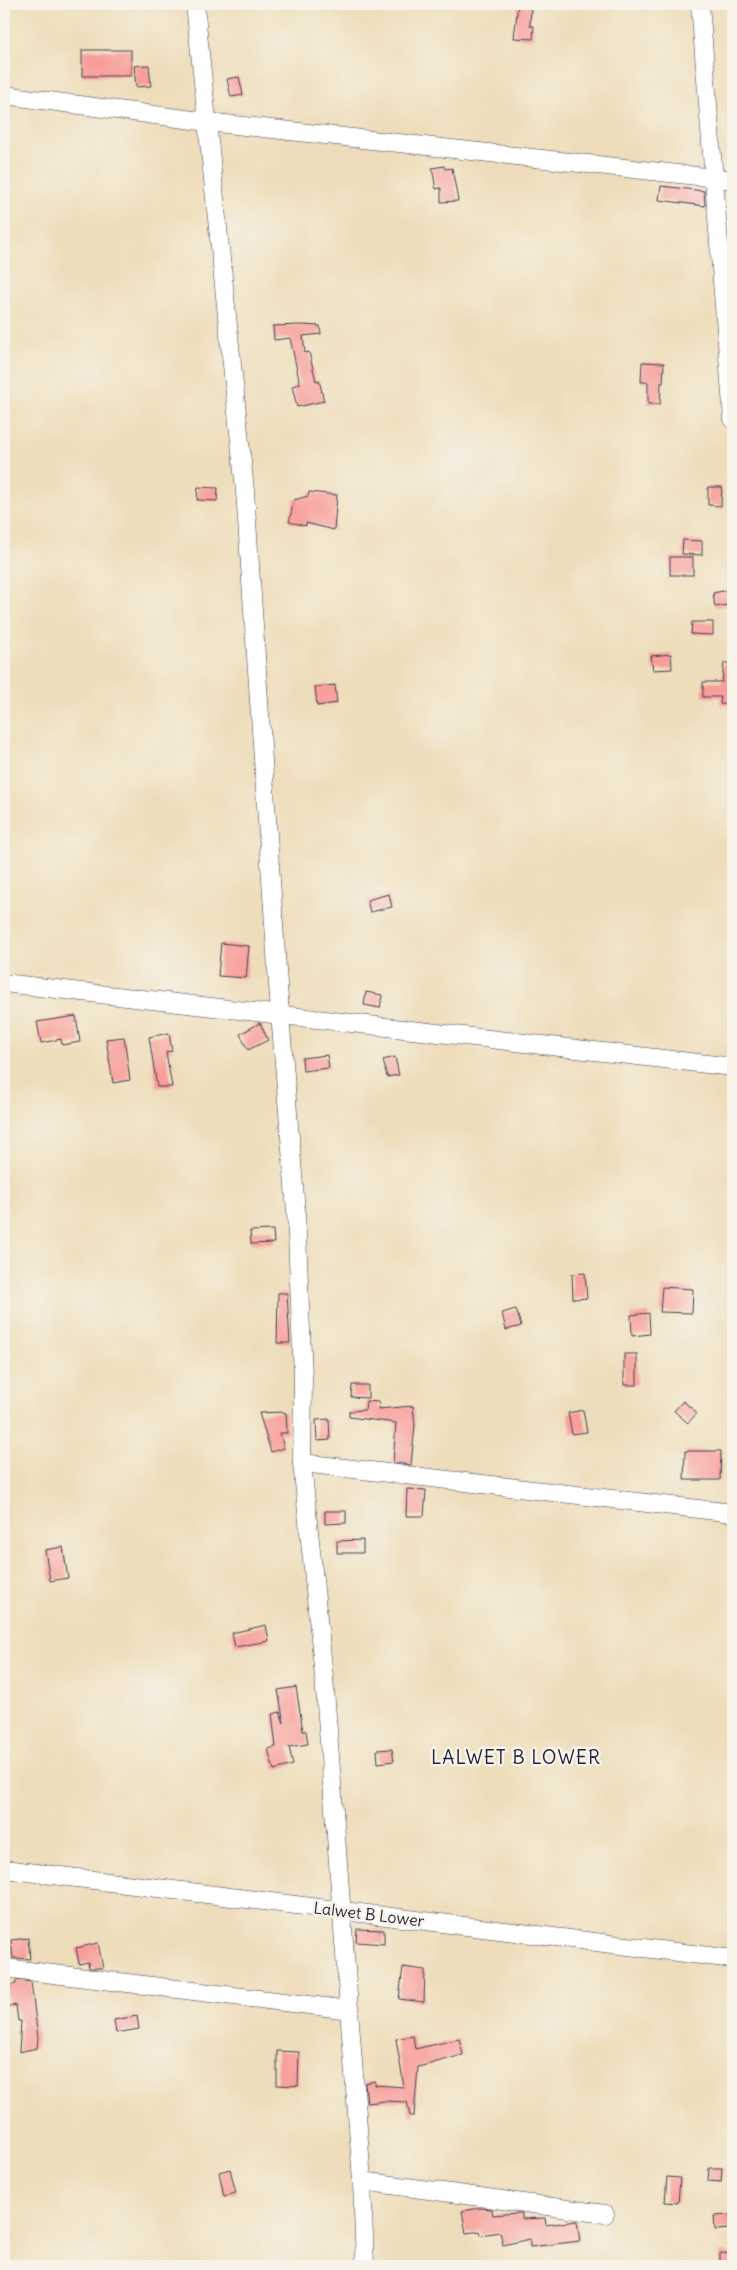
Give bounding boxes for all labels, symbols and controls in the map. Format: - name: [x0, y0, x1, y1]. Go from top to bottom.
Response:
- district label: LALWET B LOWER: [431, 1745, 601, 1769]
- street label: Lalwet B Lower: [313, 1897, 426, 1931]

